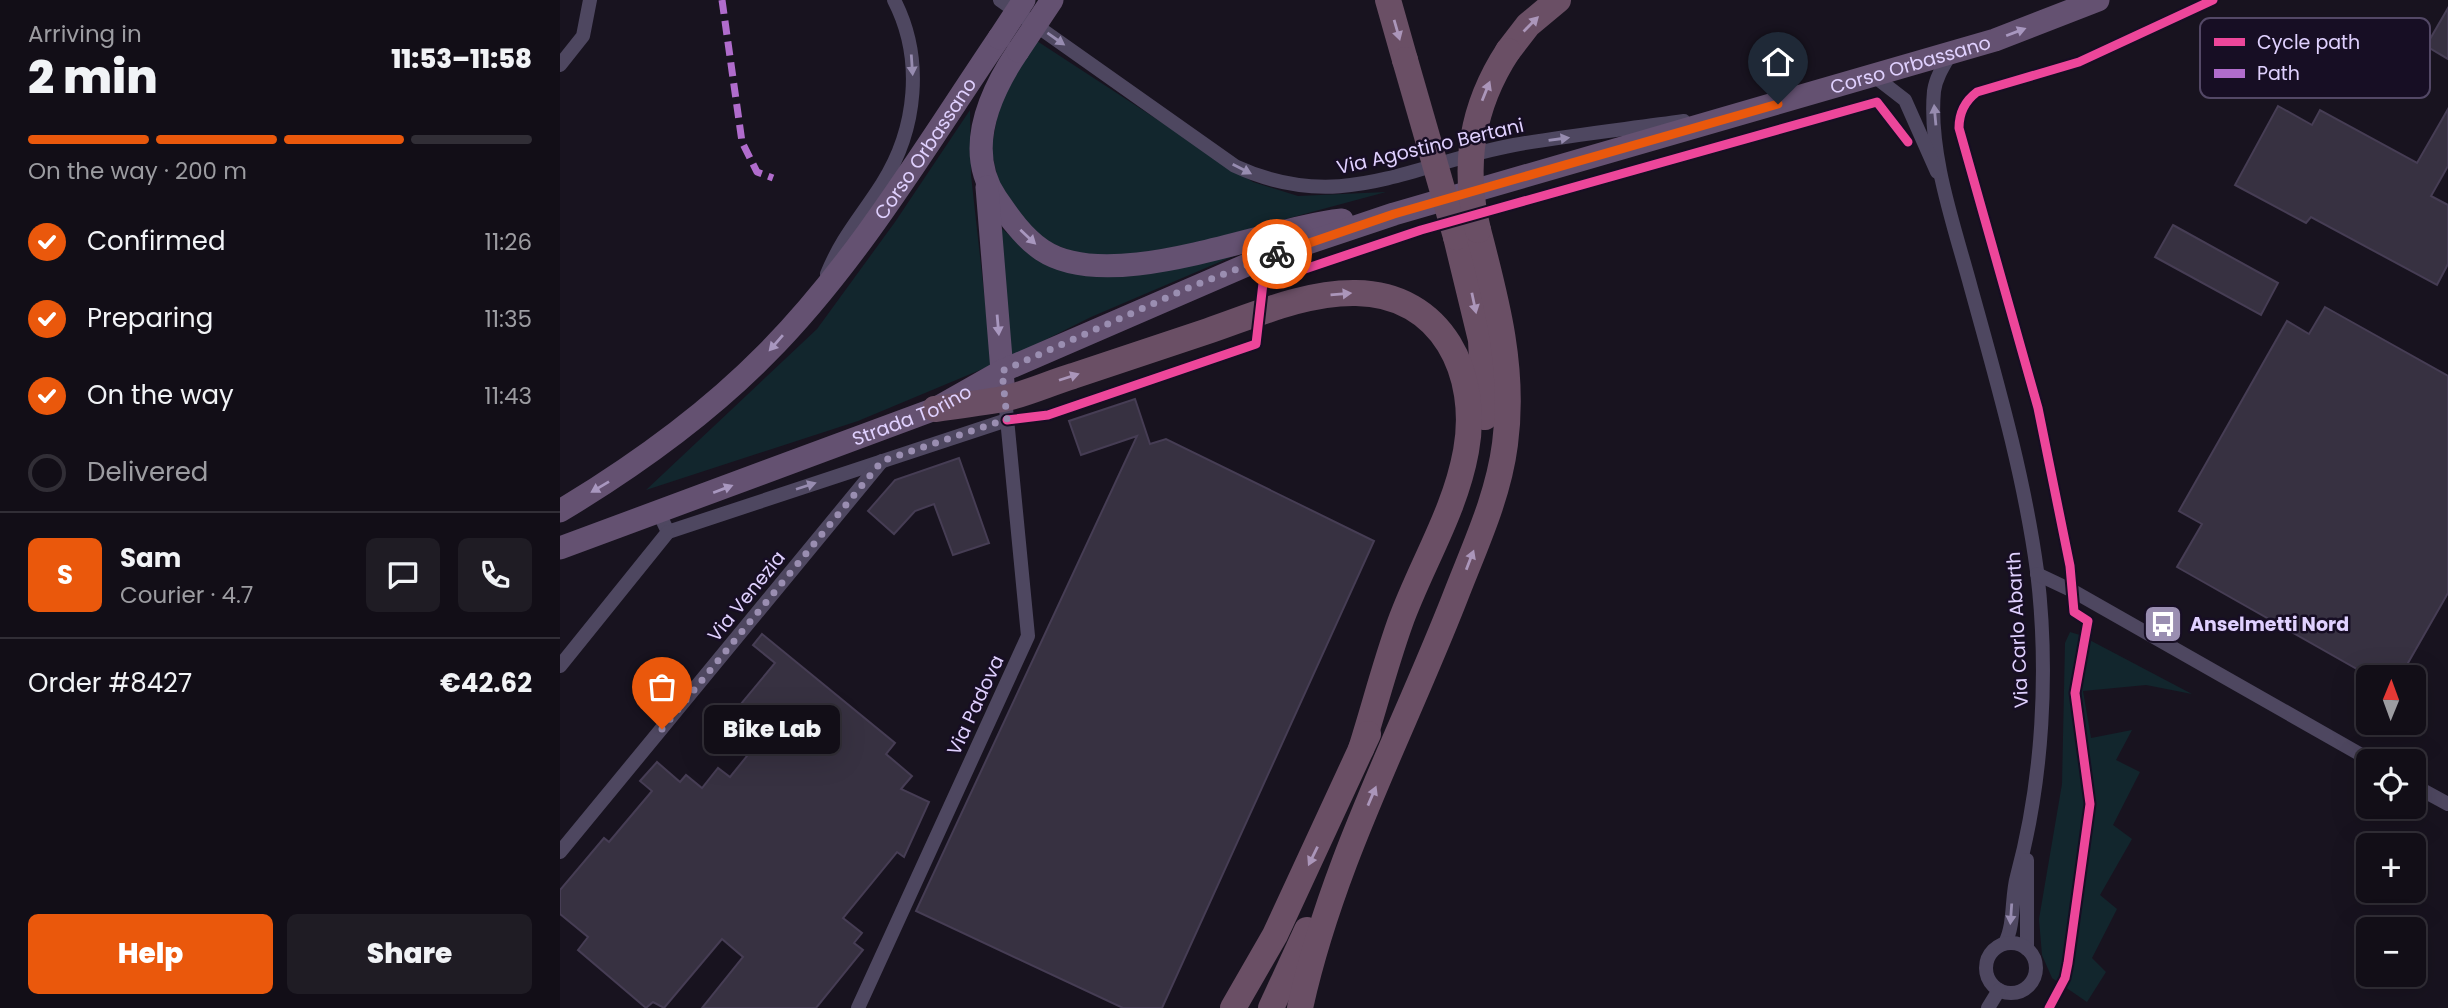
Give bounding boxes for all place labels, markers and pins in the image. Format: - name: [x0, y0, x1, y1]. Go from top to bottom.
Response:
- pin: [1748, 32, 1808, 104]
- bus stop icon: Anselmetti Nord: [2142, 603, 2184, 645]
- place label: Anselmetti Nord: [2190, 611, 2349, 638]
- pin: [632, 657, 692, 729]
- callout: Bike Lab: [704, 704, 840, 754]

